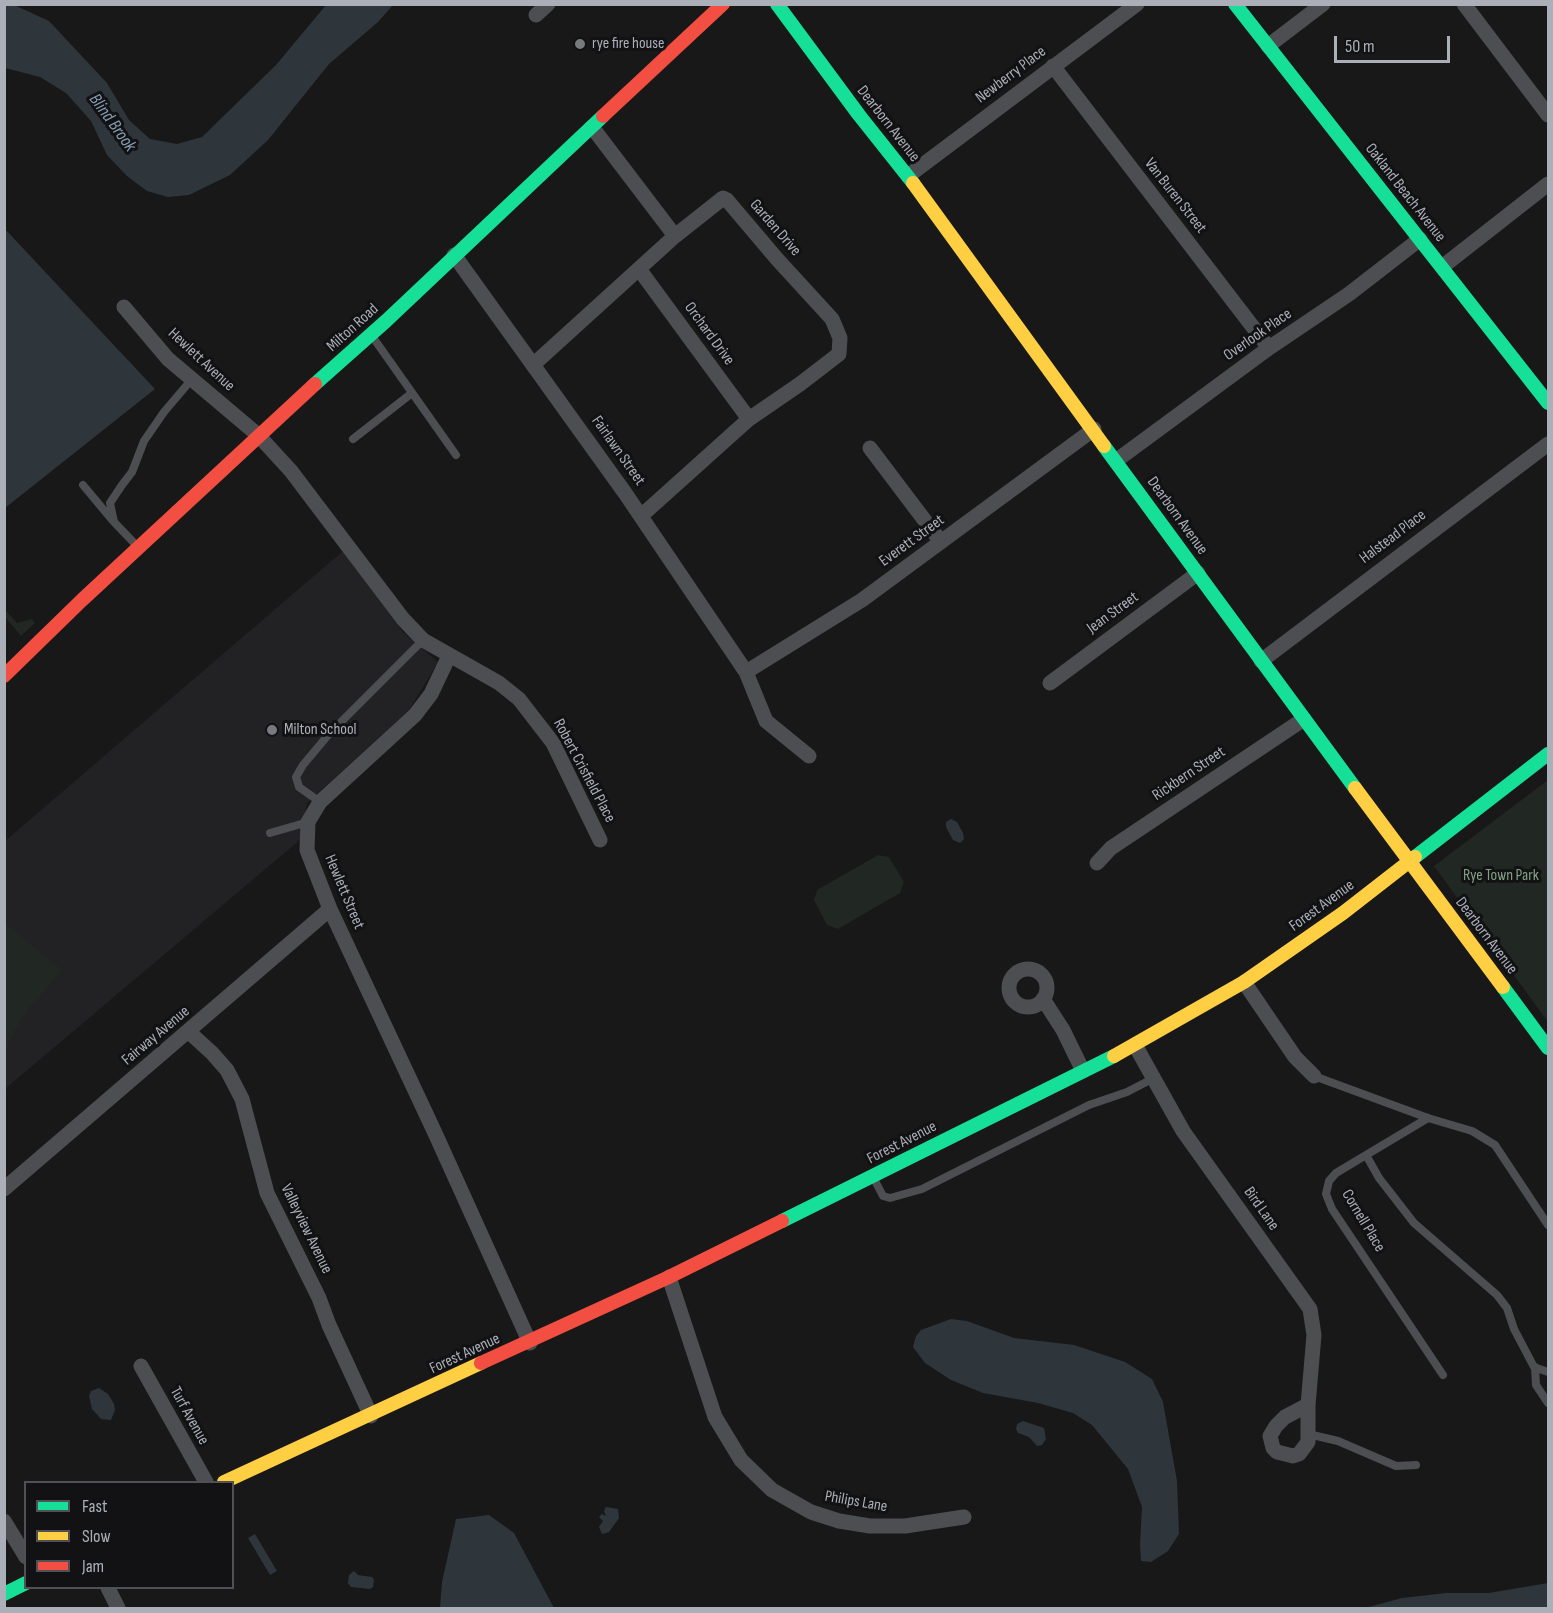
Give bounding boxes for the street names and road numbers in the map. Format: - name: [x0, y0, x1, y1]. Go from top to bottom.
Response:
- street label: Newberry Place: [972, 42, 1050, 108]
- street label: Dearborn Avenue: [852, 82, 924, 166]
- street label: Oakland Beach Avenue: [1361, 140, 1449, 246]
- street label: Van Buren Street: [1140, 155, 1210, 237]
- street label: Garden Drive: [745, 196, 805, 260]
- street label: Orchard Drive: [680, 299, 738, 369]
- street label: Milton Road: [323, 300, 383, 356]
- street label: Overlook Place: [1220, 305, 1296, 365]
- street label: Hewlett Avenue: [164, 324, 238, 396]
- street label: Fairlawn Street: [587, 412, 649, 490]
- street label: Dearborn Avenue: [1142, 473, 1212, 559]
- street label: Halstead Place: [1356, 506, 1430, 568]
- street label: Everett Street: [876, 511, 948, 571]
- street label: Jean Street: [1083, 588, 1143, 638]
- street label: Robert Crisfield Place: [549, 716, 619, 826]
- street label: Rickbern Street: [1149, 743, 1229, 805]
- street label: Hewlett Street: [320, 852, 368, 932]
- street label: Forest Avenue: [1286, 876, 1358, 936]
- street label: Dearborn Avenue: [1451, 894, 1521, 978]
- street label: Fairway Avenue: [118, 1002, 194, 1070]
- street label: Forest Avenue: [864, 1117, 940, 1169]
- street label: Valleyview Avenue: [276, 1181, 336, 1277]
- street label: Bird Lane: [1239, 1183, 1283, 1235]
- street label: Cornell Place: [1337, 1186, 1389, 1256]
- street label: Forest Avenue: [427, 1329, 503, 1379]
- street label: Turf Avenue: [165, 1384, 213, 1448]
- street label: Philips Lane: [823, 1487, 889, 1517]

